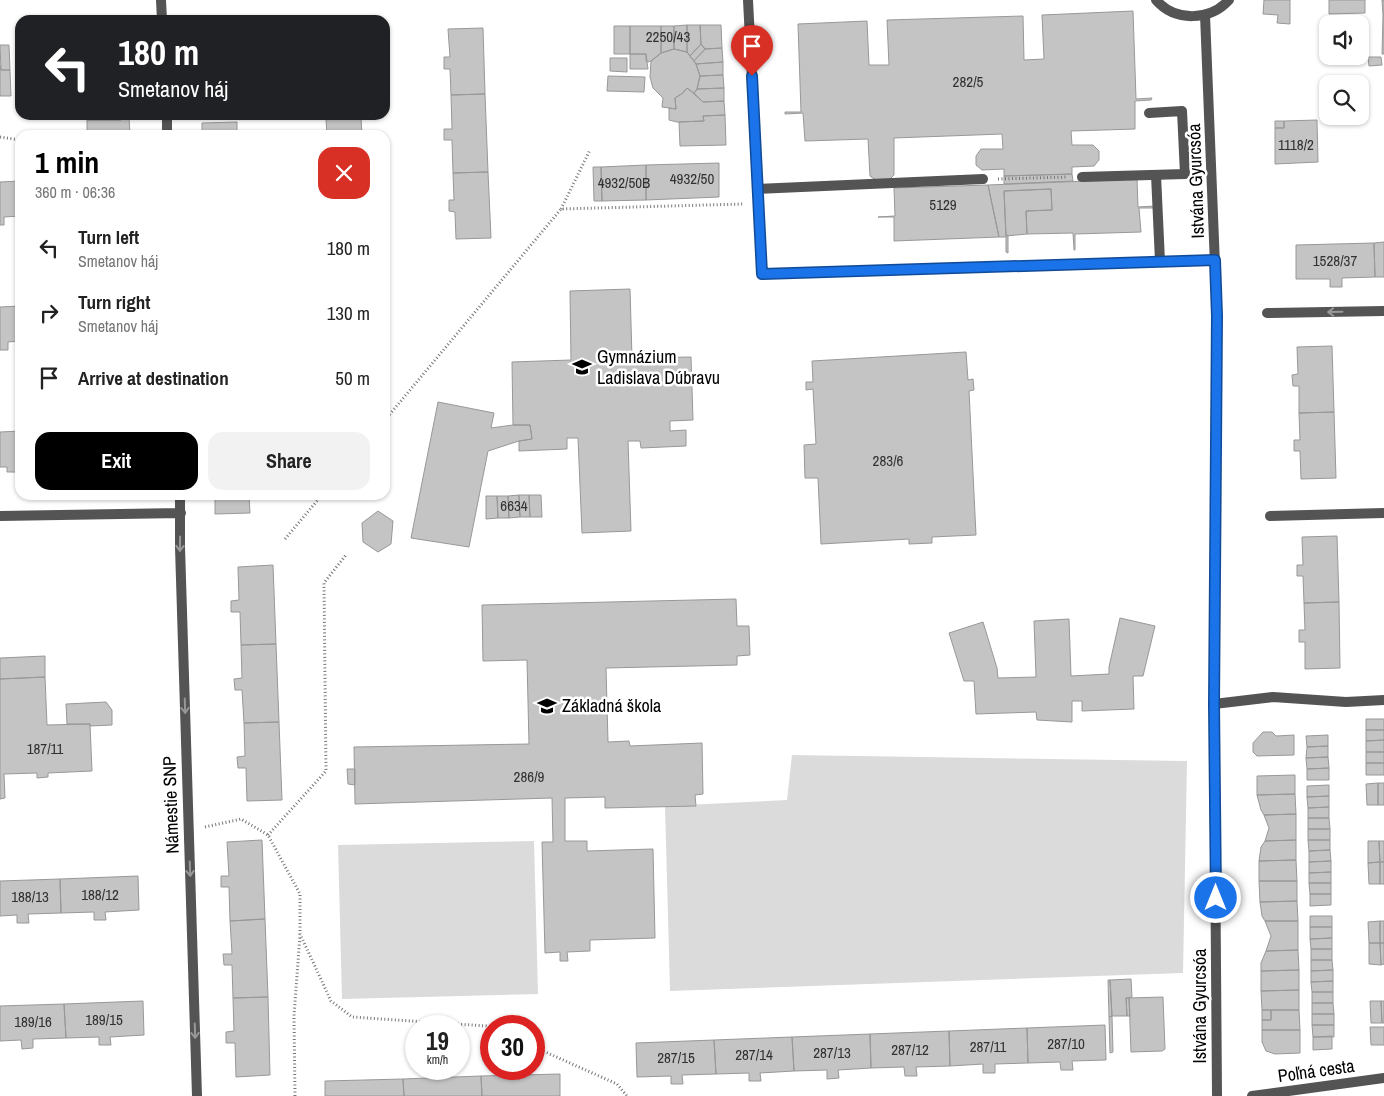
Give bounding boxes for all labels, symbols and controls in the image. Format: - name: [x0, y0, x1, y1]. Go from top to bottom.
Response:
- map controls: [1319, 15, 1369, 125]
- button: sound: [1319, 15, 1369, 65]
- pin: [731, 25, 773, 76]
- house number: 2250/43: [646, 26, 690, 47]
- text: 180 m: [118, 29, 199, 76]
- icon: arrive: [738, 32, 766, 60]
- icon: left: [35, 35, 100, 100]
- house number: 282/5: [953, 71, 984, 92]
- text: Smetanov háj: [118, 74, 228, 104]
- button: search: [1319, 75, 1369, 125]
- street label: Istvána Gyurcsóa: [1181, 123, 1210, 239]
- house number: 1118/2: [1278, 134, 1314, 155]
- text: 1 min: [35, 142, 99, 182]
- button: close: [318, 147, 370, 199]
- house number: 4932/50: [670, 168, 714, 189]
- house number: 4932/50B: [598, 172, 650, 193]
- text: 360 m · 06:36: [35, 181, 115, 203]
- house number: 5129: [929, 194, 957, 215]
- text: Turn left: [78, 224, 139, 250]
- icon: left: [35, 234, 63, 262]
- text: 180 m: [327, 235, 370, 261]
- text: Smetanov háj: [78, 250, 158, 272]
- house number: 1528/37: [1313, 250, 1357, 271]
- text: Turn right: [78, 289, 150, 315]
- icon: right: [35, 299, 63, 327]
- text: 130 m: [327, 300, 370, 326]
- one-way arrow: [1328, 307, 1344, 317]
- text: Smetanov háj: [78, 315, 158, 337]
- place label: Gymnázium Ladislava Dúbravu: [597, 344, 720, 390]
- school or university icon: Gymnázium Ladislava Dúbravu: [571, 356, 593, 378]
- icon: arrive: [35, 364, 63, 392]
- text: Arrive at destination: [78, 365, 229, 391]
- text: 50 m: [335, 365, 370, 391]
- button: Exit: [35, 432, 198, 490]
- button: Share: [208, 432, 370, 490]
- house number: 283/6: [873, 450, 904, 471]
- house number: 6634: [500, 495, 528, 516]
- one-way arrow: [175, 535, 185, 551]
- place label: Základná škola: [562, 693, 661, 718]
- school or university icon: Základná škola: [536, 695, 558, 717]
- one-way arrow: [180, 698, 189, 714]
- house number: 187/11: [27, 738, 64, 759]
- street label: Námestie SNP: [156, 756, 185, 854]
- house number: 286/9: [514, 766, 545, 787]
- one-way arrow: [185, 860, 194, 876]
- position arrow: [1189, 871, 1241, 923]
- house number: 188/12: [81, 884, 119, 905]
- house number: 188/13: [11, 886, 49, 907]
- street label: Istvána Gyurcsóa: [1187, 949, 1212, 1063]
- house number: 189/15: [85, 1009, 123, 1030]
- house number: 189/16: [14, 1011, 52, 1032]
- speed limit sign: 30: [480, 1015, 545, 1080]
- one-way arrow: [190, 1023, 199, 1039]
- text: 19: [426, 1024, 449, 1058]
- house number: 287/10: [1047, 1033, 1085, 1054]
- house number: 287/11: [970, 1036, 1007, 1057]
- house number: 287/12: [891, 1039, 929, 1060]
- house number: 287/13: [813, 1042, 851, 1063]
- house number: 287/14: [735, 1044, 773, 1065]
- house number: 287/15: [657, 1047, 695, 1068]
- text: km/h: [427, 1052, 448, 1068]
- street label: Poľná cesta: [1276, 1053, 1356, 1088]

